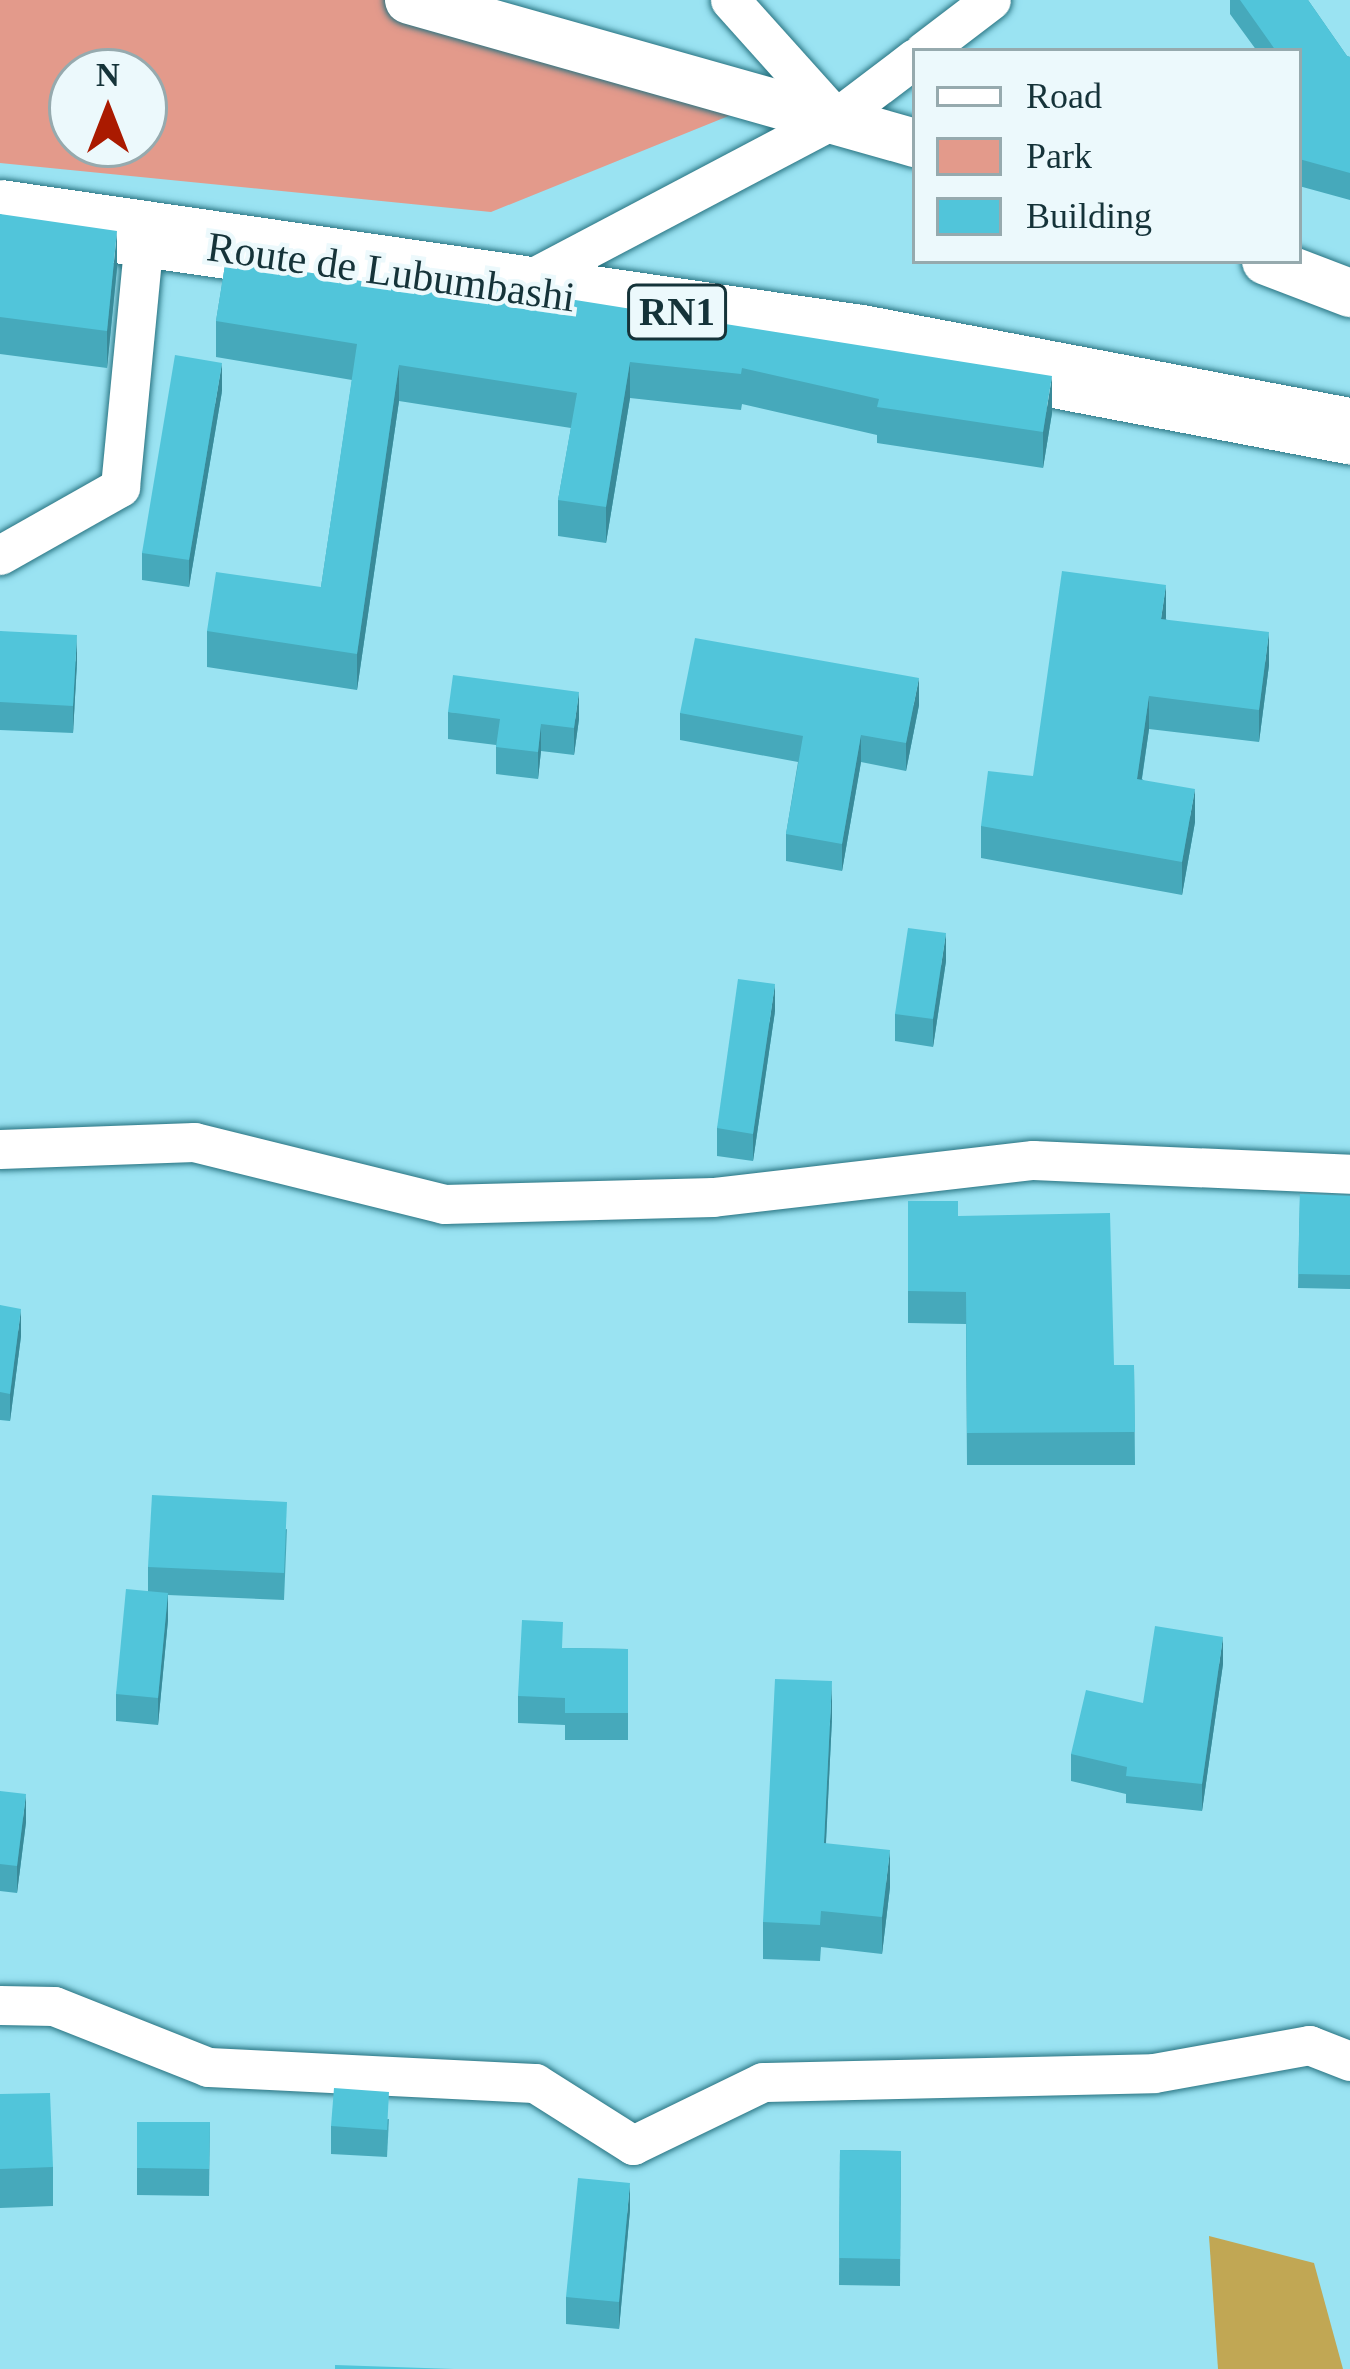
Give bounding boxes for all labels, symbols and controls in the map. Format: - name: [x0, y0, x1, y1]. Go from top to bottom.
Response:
- north arrow: [48, 48, 168, 168]
- legend: [912, 48, 1302, 264]
- text: N: [96, 57, 120, 93]
- text: Road: [1026, 76, 1102, 116]
- text: Park: [1026, 136, 1092, 176]
- text: Building: [1026, 196, 1152, 236]
- street label: Route de Lubumbashi: [204, 221, 578, 323]
- road number: RN1: [626, 279, 728, 345]

